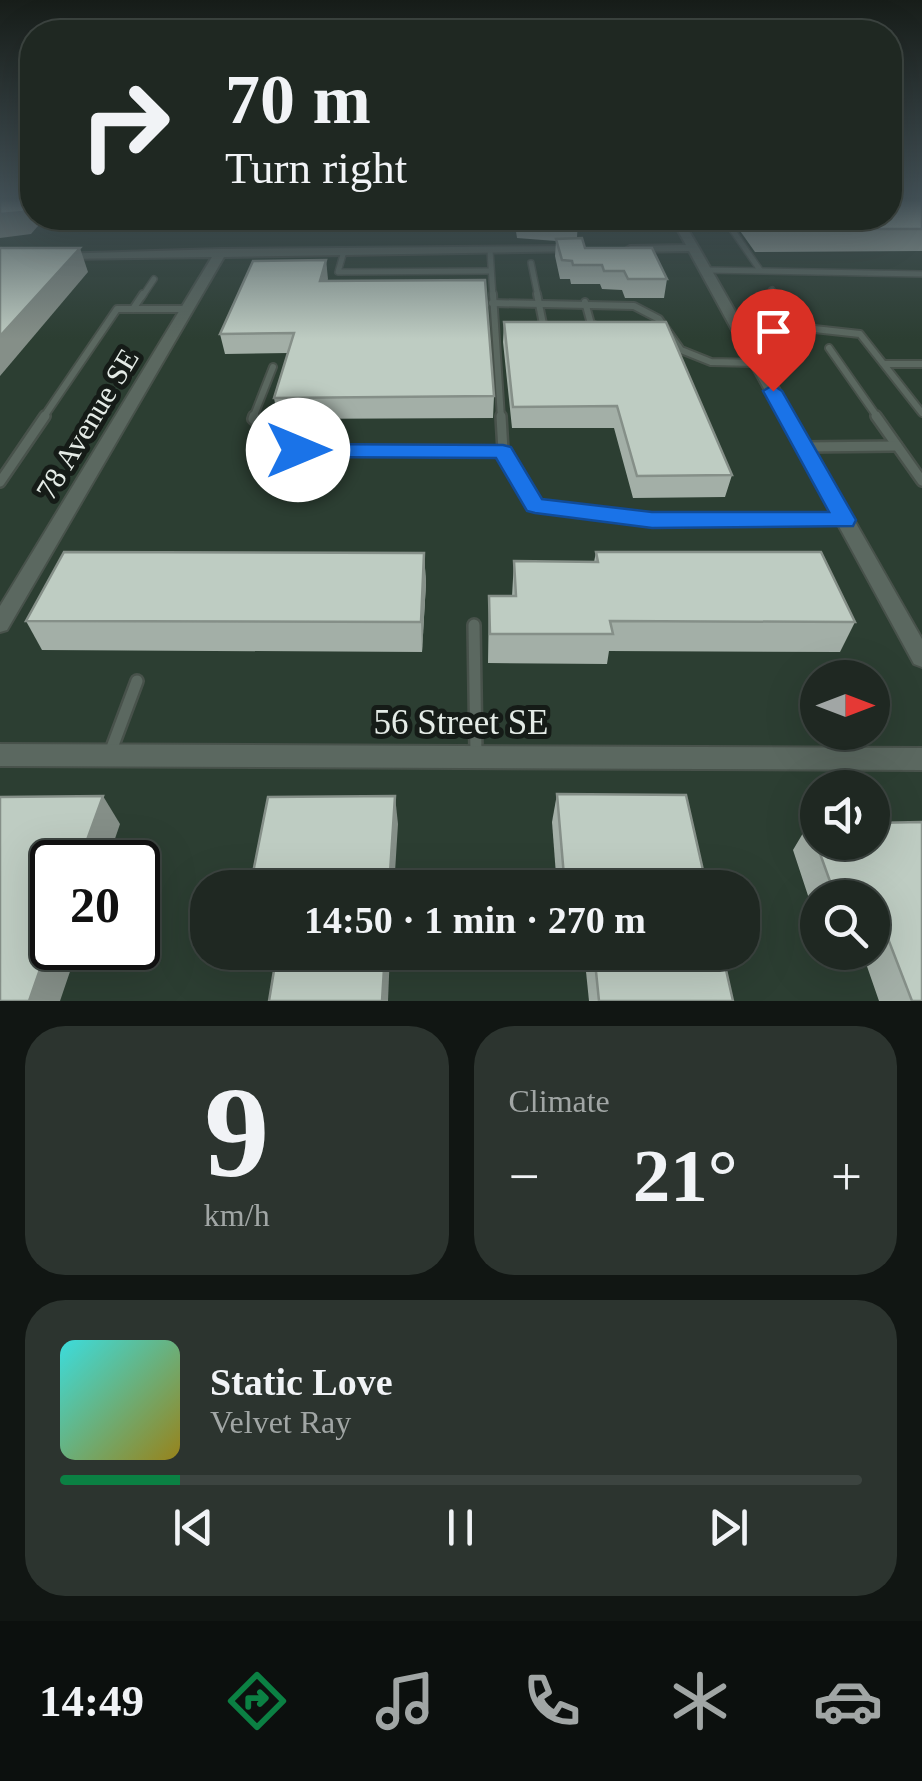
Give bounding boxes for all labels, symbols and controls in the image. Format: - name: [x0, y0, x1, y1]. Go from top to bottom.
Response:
- icon: right: [60, 60, 190, 190]
- text: 70 m: [225, 61, 371, 138]
- text: Turn right: [225, 143, 407, 193]
- pin: [731, 289, 816, 392]
- icon: arrive: [746, 304, 801, 359]
- street label: 78 Avenue SE: [29, 343, 145, 505]
- position arrow: [246, 398, 350, 502]
- north arrow: [800, 660, 890, 750]
- map controls: [800, 660, 890, 970]
- street label: 56 Street SE: [374, 703, 548, 742]
- button: sound: [800, 770, 890, 860]
- speed limit sign: 20: [30, 840, 160, 970]
- button: search: [800, 880, 890, 970]
- text: 14:50 · 1 min · 270 m: [304, 899, 646, 941]
- text: 9: [204, 1060, 269, 1204]
- text: Climate: [509, 1083, 610, 1119]
- text: 21°: [633, 1134, 738, 1217]
- text: −: [509, 1146, 540, 1207]
- text: +: [831, 1146, 862, 1207]
- text: km/h: [204, 1197, 270, 1233]
- text: Static Love: [210, 1361, 393, 1403]
- text: Velvet Ray: [210, 1404, 351, 1440]
- icon: previous: [166, 1500, 221, 1555]
- icon: pause: [433, 1500, 488, 1555]
- icon: next: [701, 1500, 756, 1555]
- icon: directions: [222, 1666, 292, 1736]
- icon: music: [370, 1666, 440, 1736]
- icon: phone: [517, 1666, 587, 1736]
- icon: climate: [665, 1666, 735, 1736]
- icon: car: [813, 1666, 883, 1736]
- text: 14:49: [39, 1676, 144, 1726]

